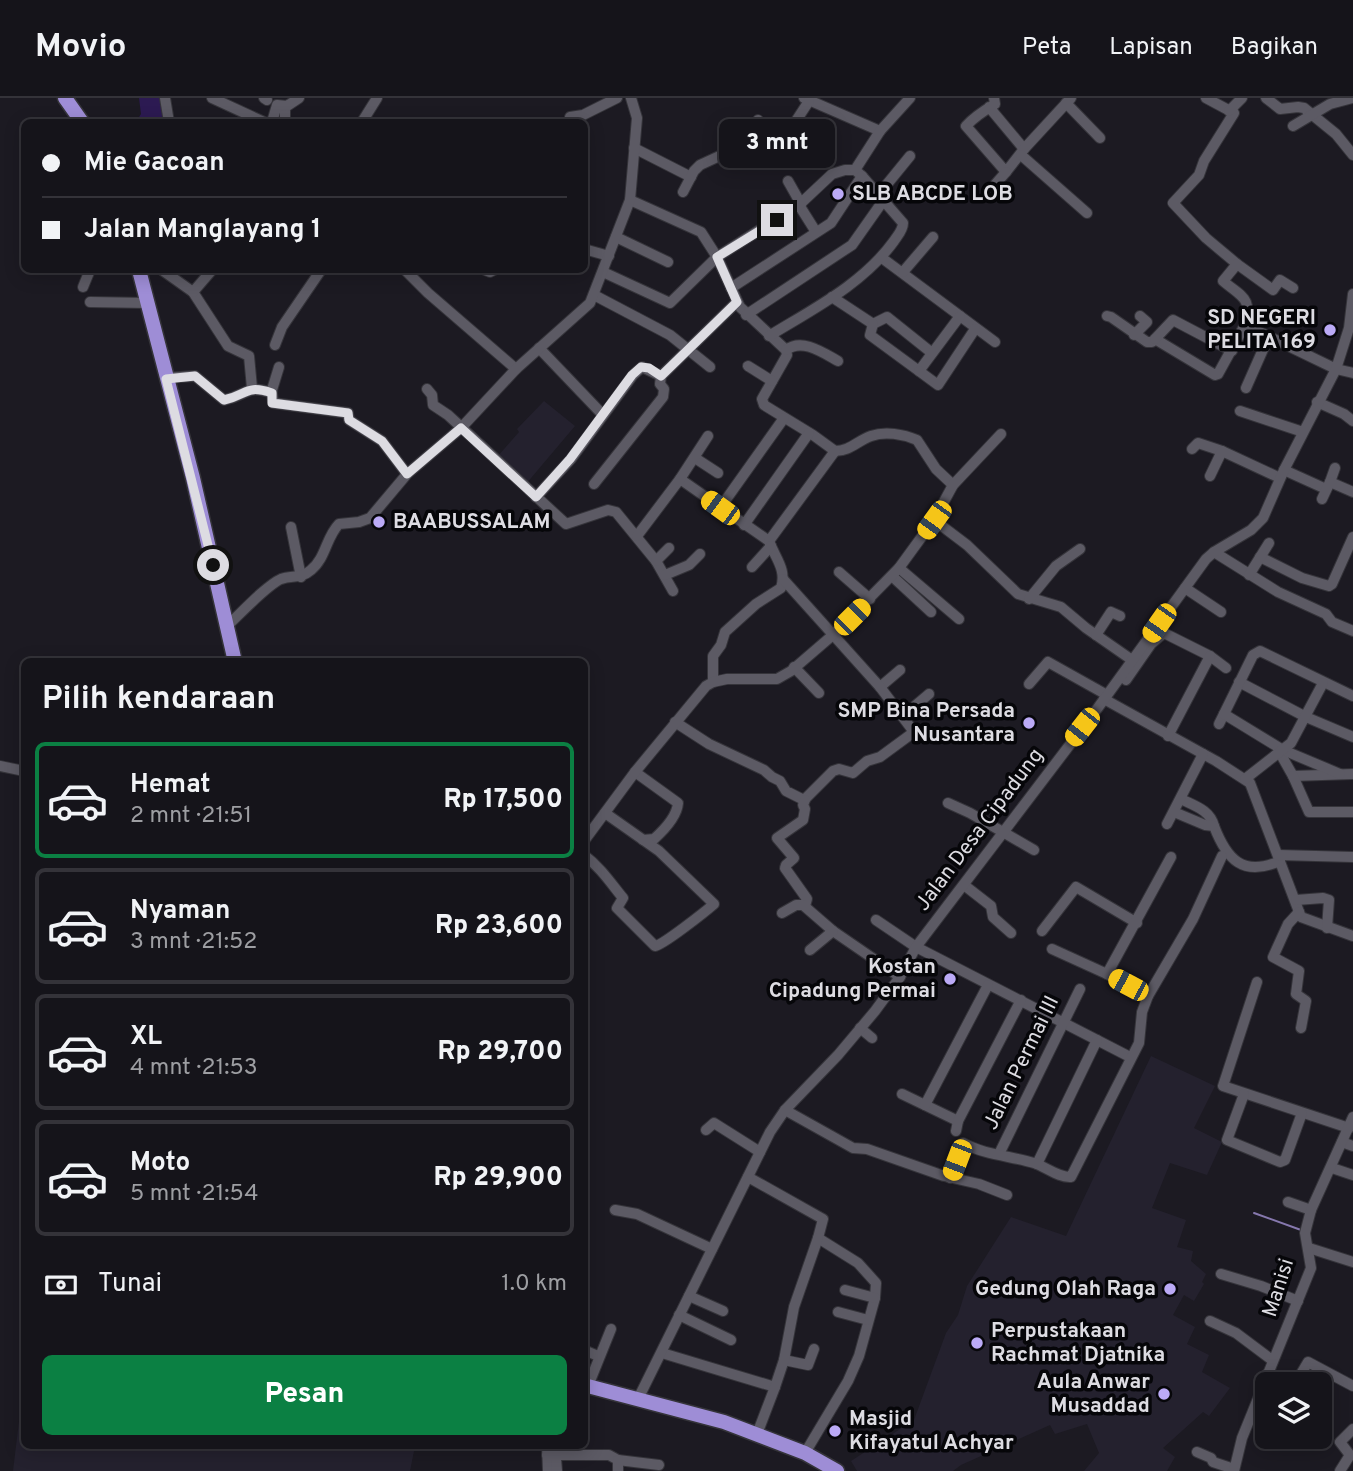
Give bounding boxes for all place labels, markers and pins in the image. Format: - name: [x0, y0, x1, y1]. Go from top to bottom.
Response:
- place label: SLB ABCDE LOB: [852, 181, 1013, 208]
- marker: SLB ABCDE LOB: [830, 186, 846, 202]
- place label: SD NEGERI PELITA 169: [1207, 305, 1316, 356]
- marker: SD NEGERI PELITA 169: [1322, 322, 1338, 338]
- place label: BAABUSSALAM: [393, 509, 551, 536]
- marker: BAABUSSALAM: [371, 514, 387, 530]
- place label: SMP Bina Persada Nusantara: [837, 698, 1015, 749]
- marker: SMP Bina Persada Nusantara: [1021, 715, 1037, 731]
- place label: Kostan Cipadung Permai: [769, 954, 936, 1005]
- marker: Kostan Cipadung Permai: [942, 971, 958, 987]
- place label: Gedung Olah Raga: [975, 1276, 1156, 1303]
- marker: Gedung Olah Raga: [1162, 1281, 1178, 1297]
- place label: Perpustakaan Rachmat Djatnika: [991, 1318, 1165, 1369]
- marker: Perpustakaan Rachmat Djatnika: [969, 1335, 985, 1351]
- place label: Aula Anwar Musaddad: [1037, 1369, 1150, 1420]
- marker: Aula Anwar Musaddad: [1156, 1386, 1172, 1402]
- place label: Masjid Kifayatul Achyar: [849, 1406, 1014, 1457]
- marker: Masjid Kifayatul Achyar: [827, 1423, 843, 1439]

